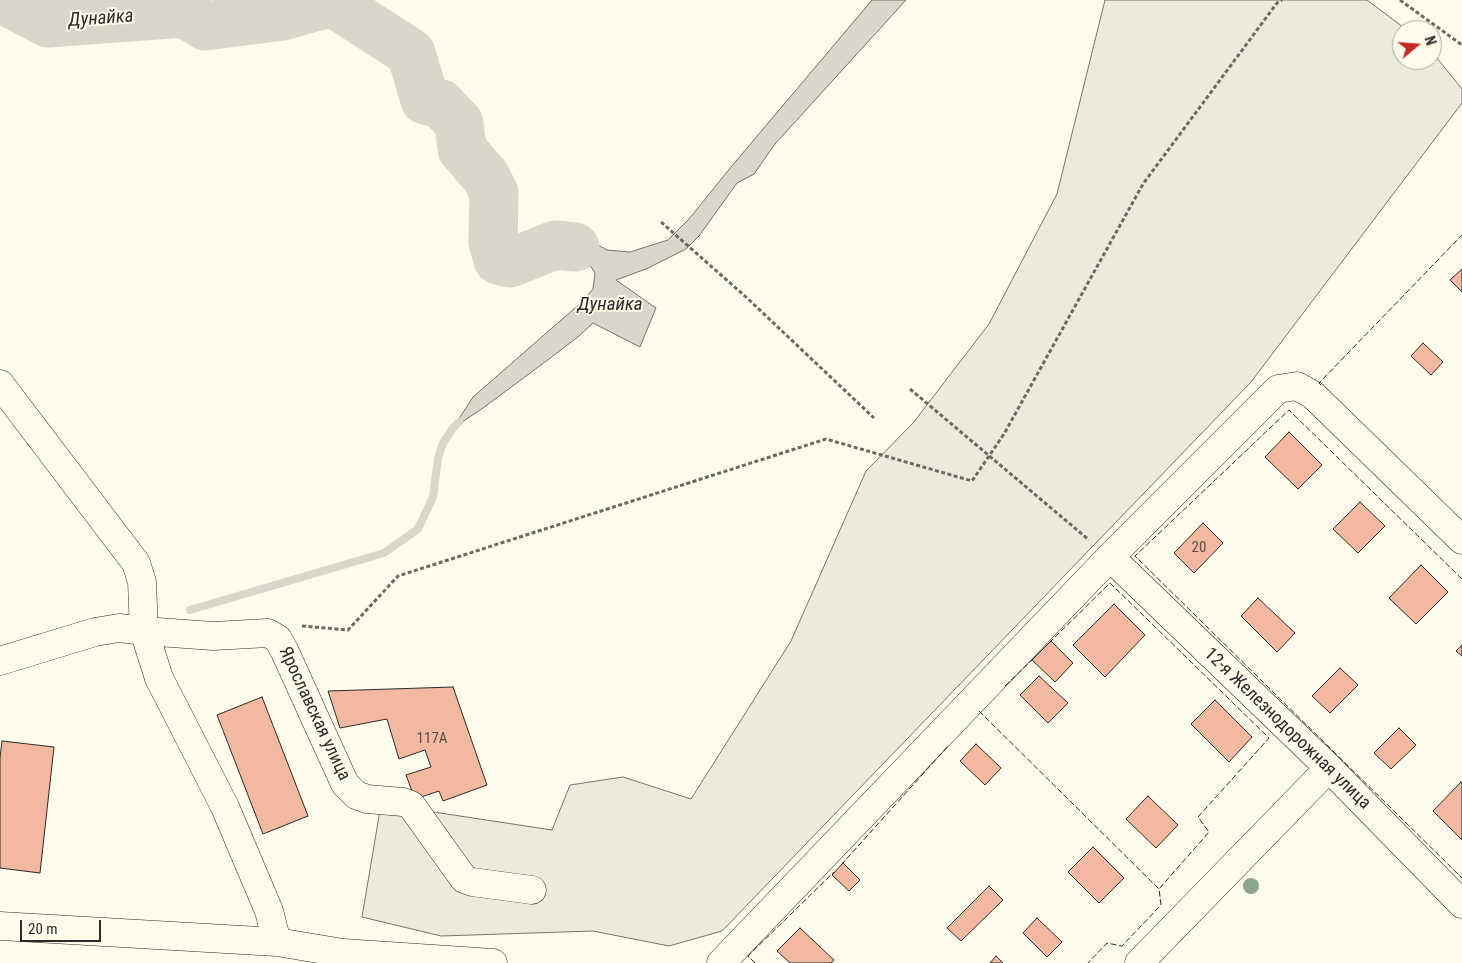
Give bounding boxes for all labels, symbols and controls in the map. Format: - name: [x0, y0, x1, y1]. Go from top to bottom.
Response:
- water label: Дунайка: [68, 5, 134, 33]
- north arrow: [1392, 20, 1442, 70]
- text: N: [1421, 34, 1439, 47]
- water label: Дунайка: [577, 294, 643, 316]
- house number: 20: [1192, 539, 1206, 557]
- street label: Ярославская улица: [274, 644, 354, 784]
- street label: 12-я Железнодорожная улица: [1199, 644, 1375, 814]
- house number: 117А: [417, 730, 447, 748]
- scale bar: [22, 910, 104, 942]
- text: 20 m: [28, 920, 58, 938]

